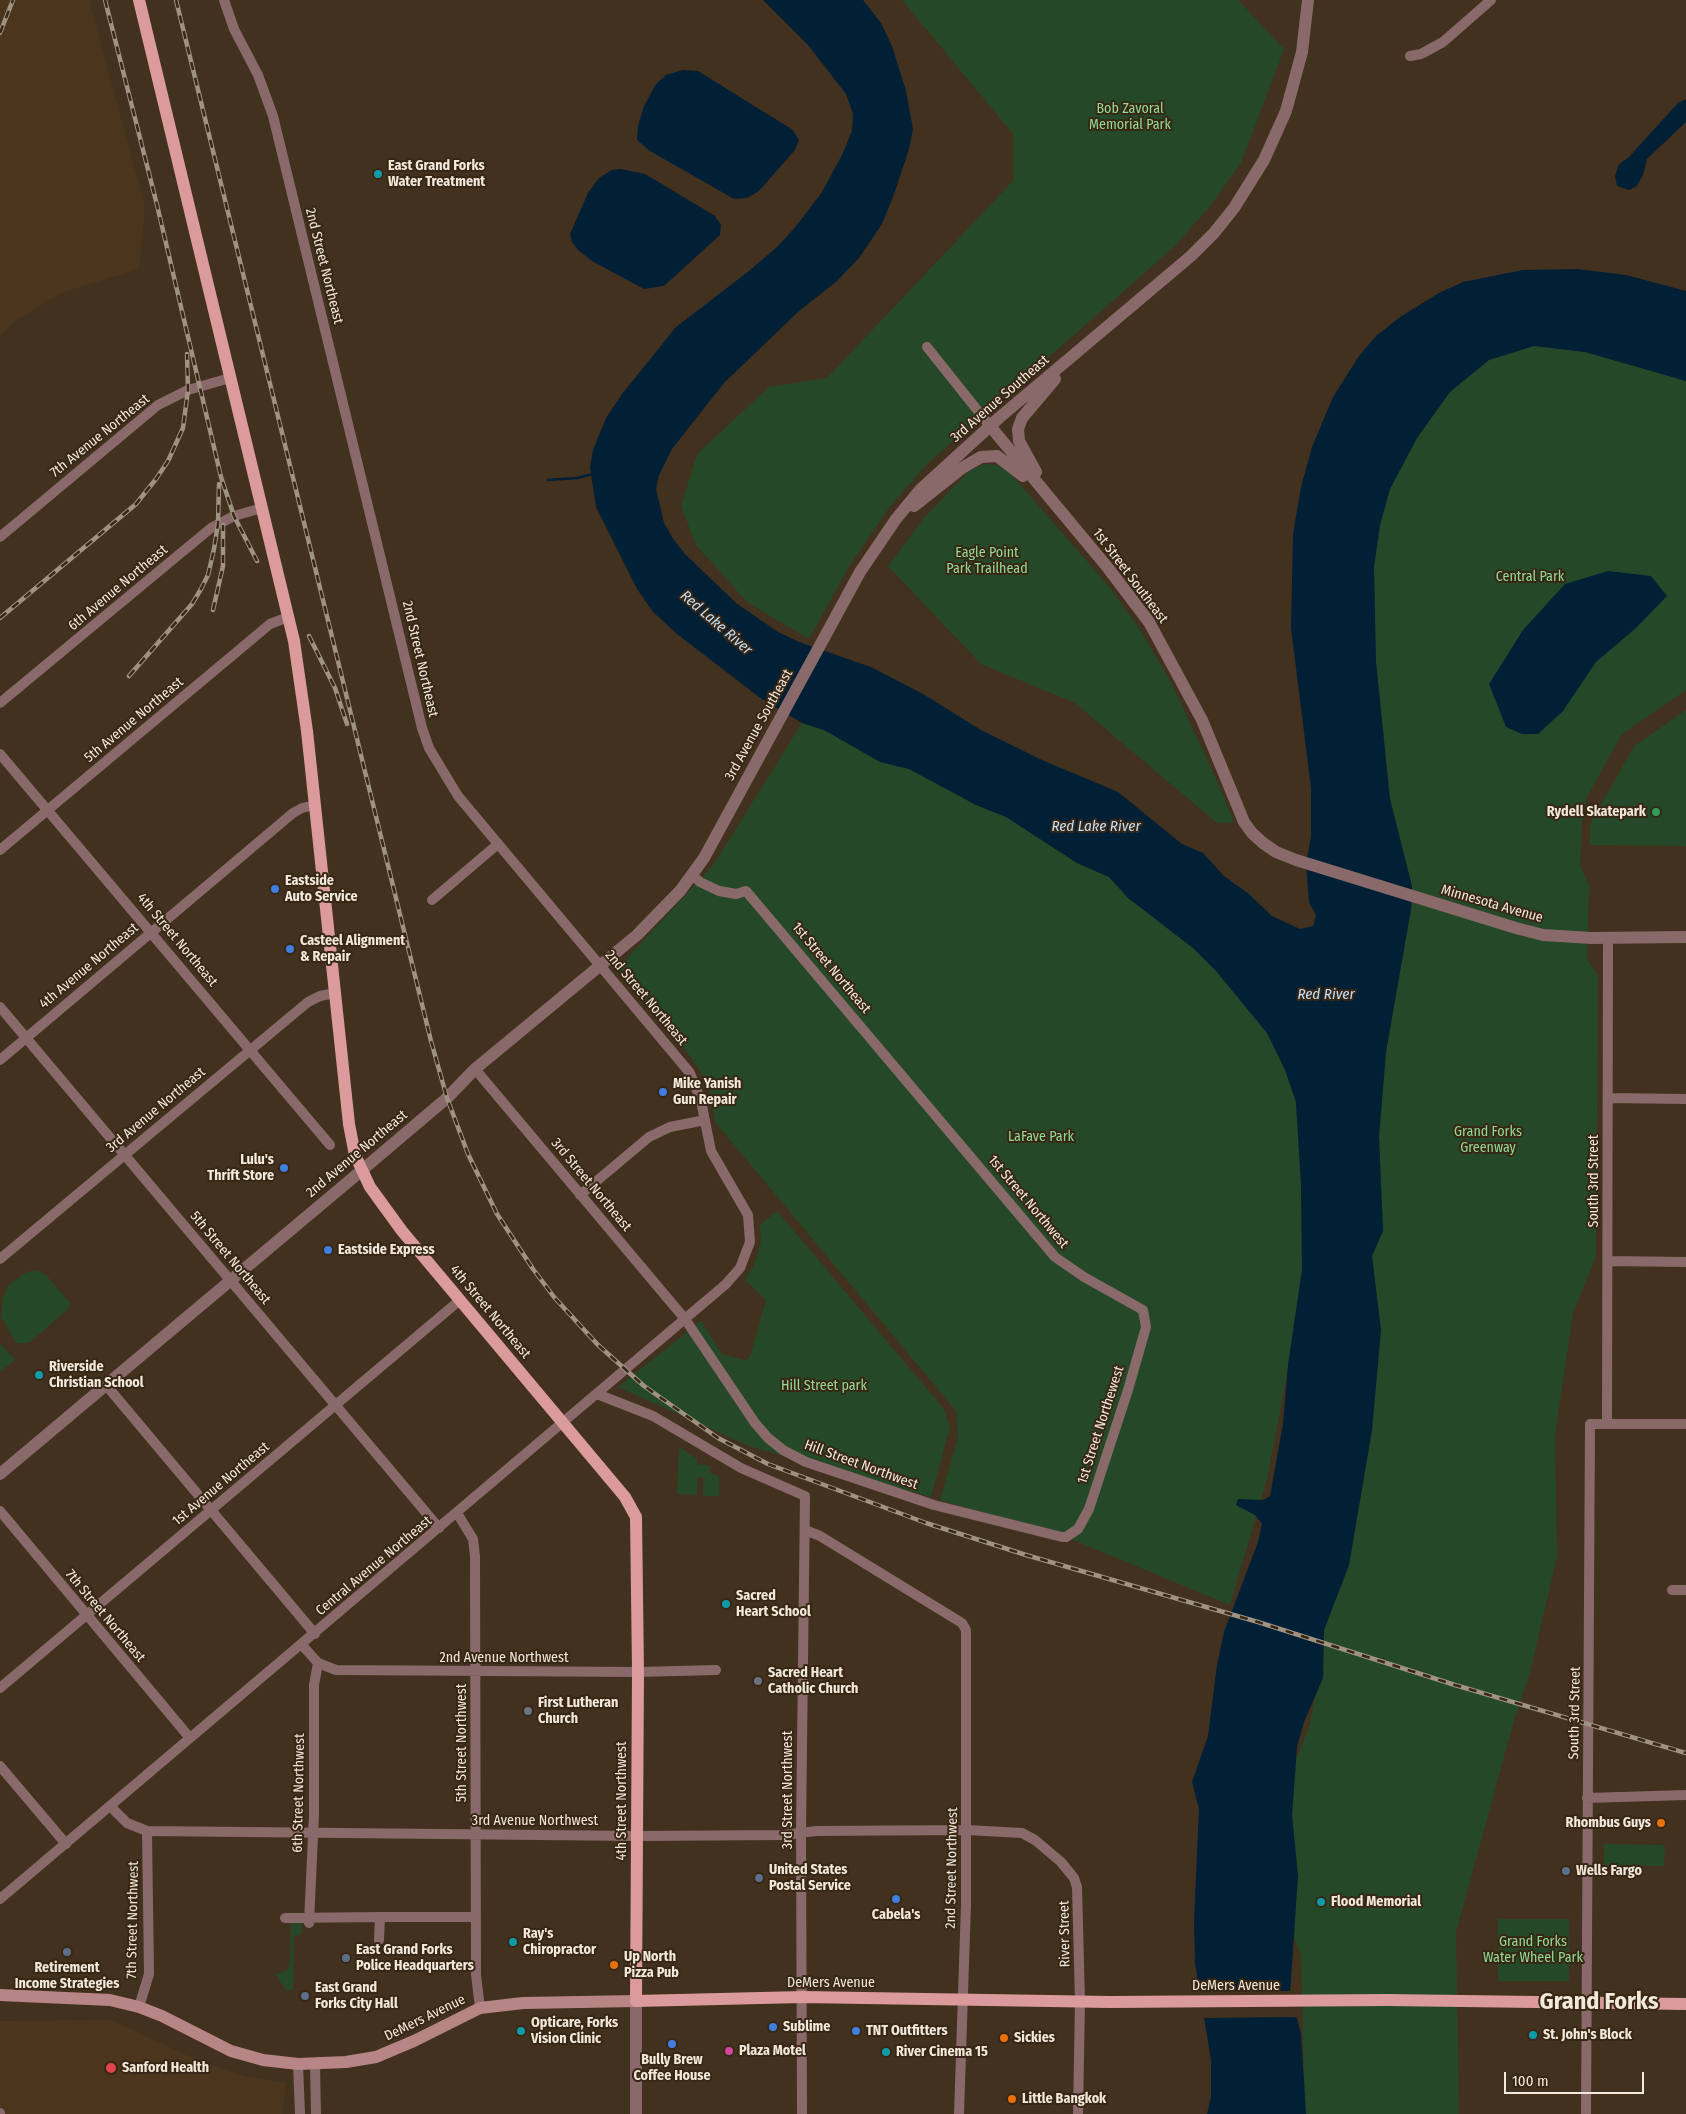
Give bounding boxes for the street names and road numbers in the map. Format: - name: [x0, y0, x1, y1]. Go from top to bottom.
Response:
- street label: 2nd Street Northeast: [301, 206, 347, 326]
- street label: 3rd Avenue Southeast: [947, 352, 1053, 446]
- street label: 7th Avenue Northeast: [47, 391, 153, 481]
- street label: 1st Street Southeast: [1089, 525, 1171, 627]
- street label: 6th Avenue Northeast: [65, 542, 171, 634]
- street label: 2nd Street Northeast: [398, 599, 442, 719]
- street label: 3rd Avenue Southeast: [721, 666, 797, 784]
- street label: 5th Avenue Northeast: [81, 674, 187, 766]
- street label: Minnesota Avenue: [1439, 881, 1545, 927]
- street label: 4th Street Northeast: [133, 890, 221, 990]
- street label: 1st Street Northeast: [788, 919, 874, 1017]
- street label: 4th Avenue Northeast: [36, 920, 142, 1012]
- street label: 2nd Street Northeast: [601, 947, 691, 1049]
- street label: 3rd Avenue Northeast: [103, 1064, 209, 1156]
- street label: 2nd Avenue Northeast: [303, 1107, 411, 1201]
- street label: 3rd Street Northeast: [547, 1135, 635, 1235]
- street label: South 3rd Street: [1586, 1135, 1602, 1227]
- street label: 1st Street Northwest: [984, 1152, 1072, 1252]
- street label: 5th Street Northeast: [186, 1208, 274, 1308]
- street label: 4th Street Northeast: [446, 1262, 534, 1362]
- street label: 1st Street Northewest: [1074, 1364, 1128, 1486]
- street label: Hill Street Northwest: [802, 1437, 920, 1493]
- street label: 1st Avenue Northeast: [169, 1439, 273, 1529]
- street label: Central Avenue Northeast: [313, 1513, 435, 1619]
- street label: 7th Street Northeast: [61, 1566, 149, 1666]
- street label: 2nd Avenue Northwest: [439, 1650, 569, 1666]
- street label: South 3rd Street: [1566, 1666, 1584, 1760]
- street label: 5th Street Northwest: [454, 1684, 470, 1802]
- street label: 3rd Street Northwest: [780, 1731, 796, 1849]
- street label: 6th Street Northwest: [290, 1733, 308, 1853]
- street label: 4th Street Northwest: [614, 1741, 630, 1861]
- street label: 2nd Street Northwest: [943, 1807, 961, 1929]
- street label: 3rd Avenue Northwest: [472, 1813, 598, 1829]
- street label: 7th Street Northwest: [124, 1861, 142, 1979]
- street label: River Street: [1056, 1900, 1074, 1968]
- street label: DeMers Avenue: [787, 1975, 875, 1991]
- street label: DeMers Avenue: [1192, 1978, 1280, 1994]
- street label: DeMers Avenue: [382, 1991, 468, 2045]

